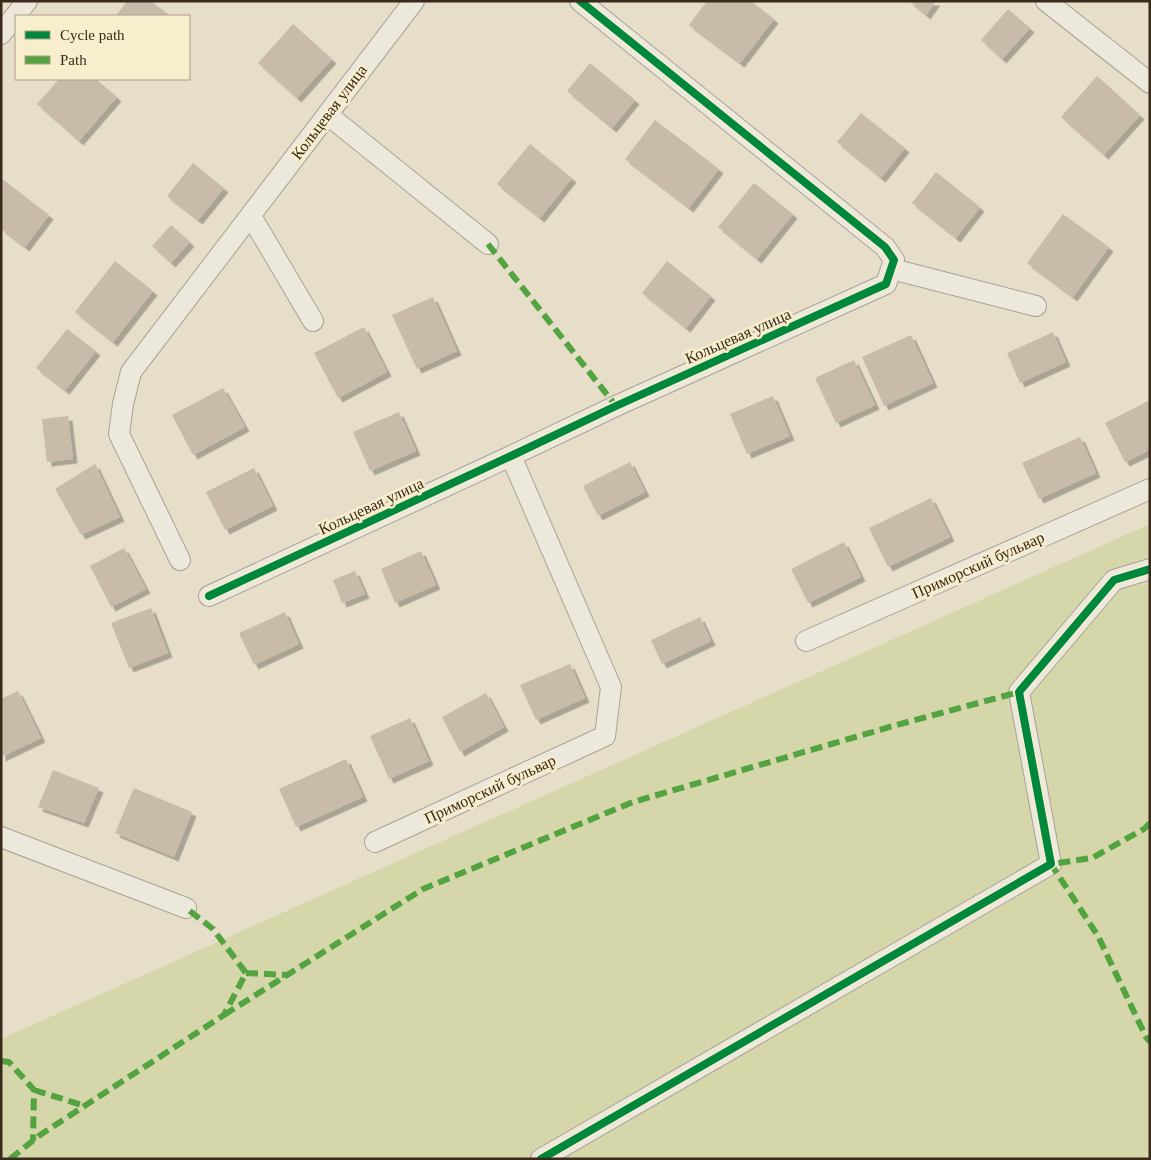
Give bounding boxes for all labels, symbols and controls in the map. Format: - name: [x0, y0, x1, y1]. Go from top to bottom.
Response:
- legend: [15, 15, 190, 80]
- text: Cycle path: [60, 27, 125, 43]
- text: Path: [60, 52, 87, 68]
- street label: Кольцевая улица: [288, 61, 371, 163]
- street label: Кольцевая улица: [683, 305, 794, 368]
- street label: Кольцевая улица: [316, 474, 427, 539]
- street label: Приморский бульвар: [909, 528, 1047, 603]
- street label: Приморский бульвар: [422, 751, 559, 828]

